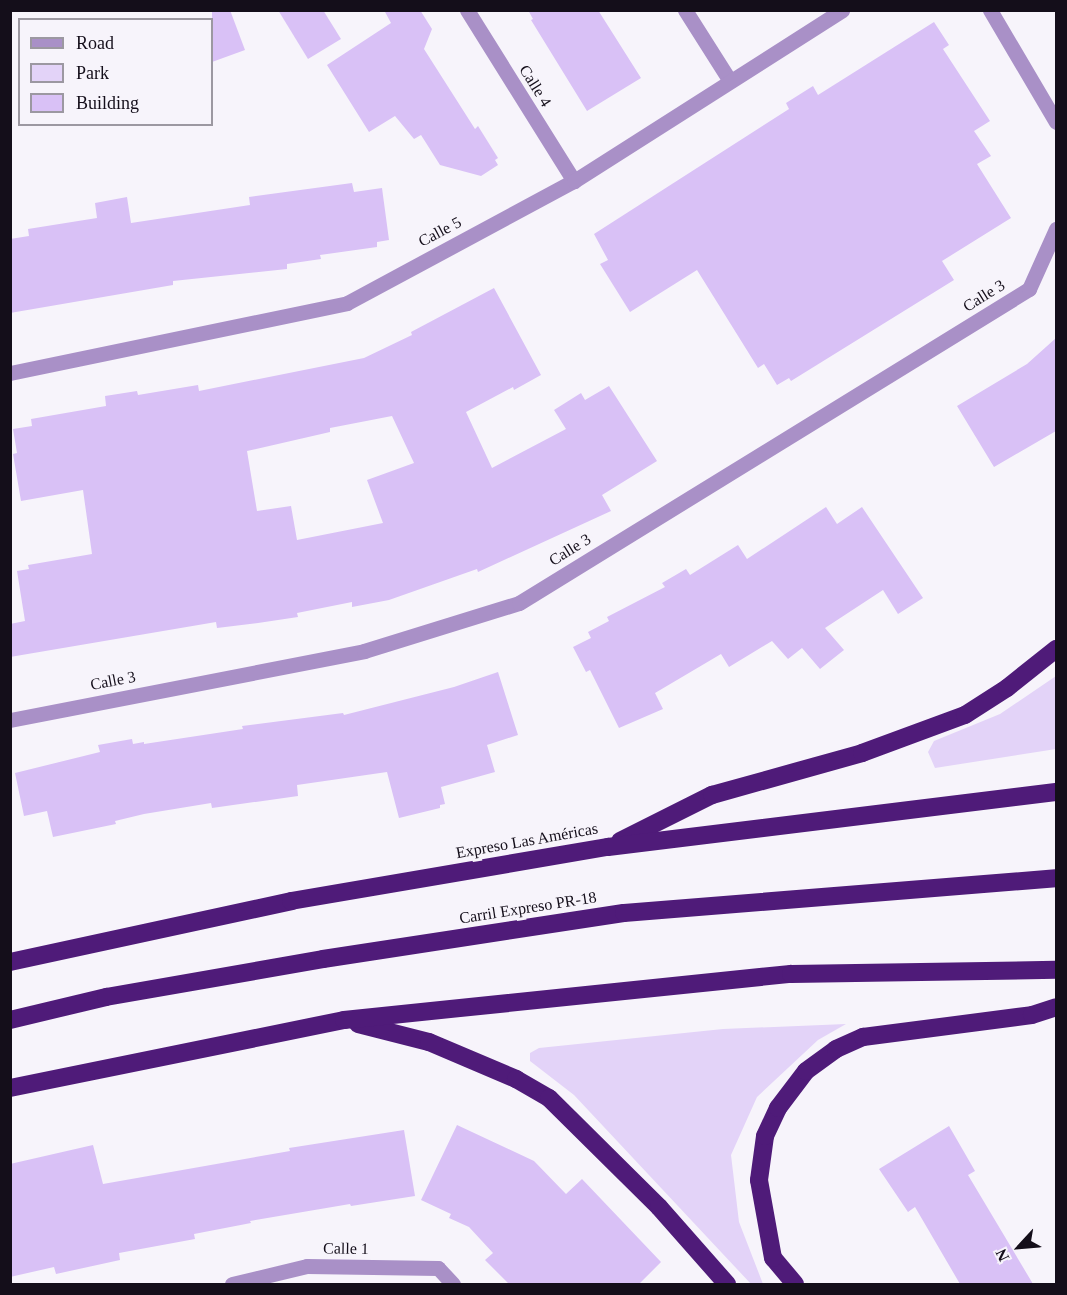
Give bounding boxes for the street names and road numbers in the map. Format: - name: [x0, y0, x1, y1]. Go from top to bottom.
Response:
- street label: Calle 4: [515, 62, 555, 110]
- street label: Calle 5: [415, 213, 465, 251]
- street label: Calle 3: [960, 276, 1008, 316]
- street label: Calle 3: [546, 530, 594, 570]
- street label: Calle 3: [89, 667, 137, 695]
- street label: Expreso Las Américas: [454, 819, 600, 863]
- street label: Carril Expreso PR-18: [458, 888, 598, 928]
- street label: Calle 1: [323, 1239, 369, 1259]

